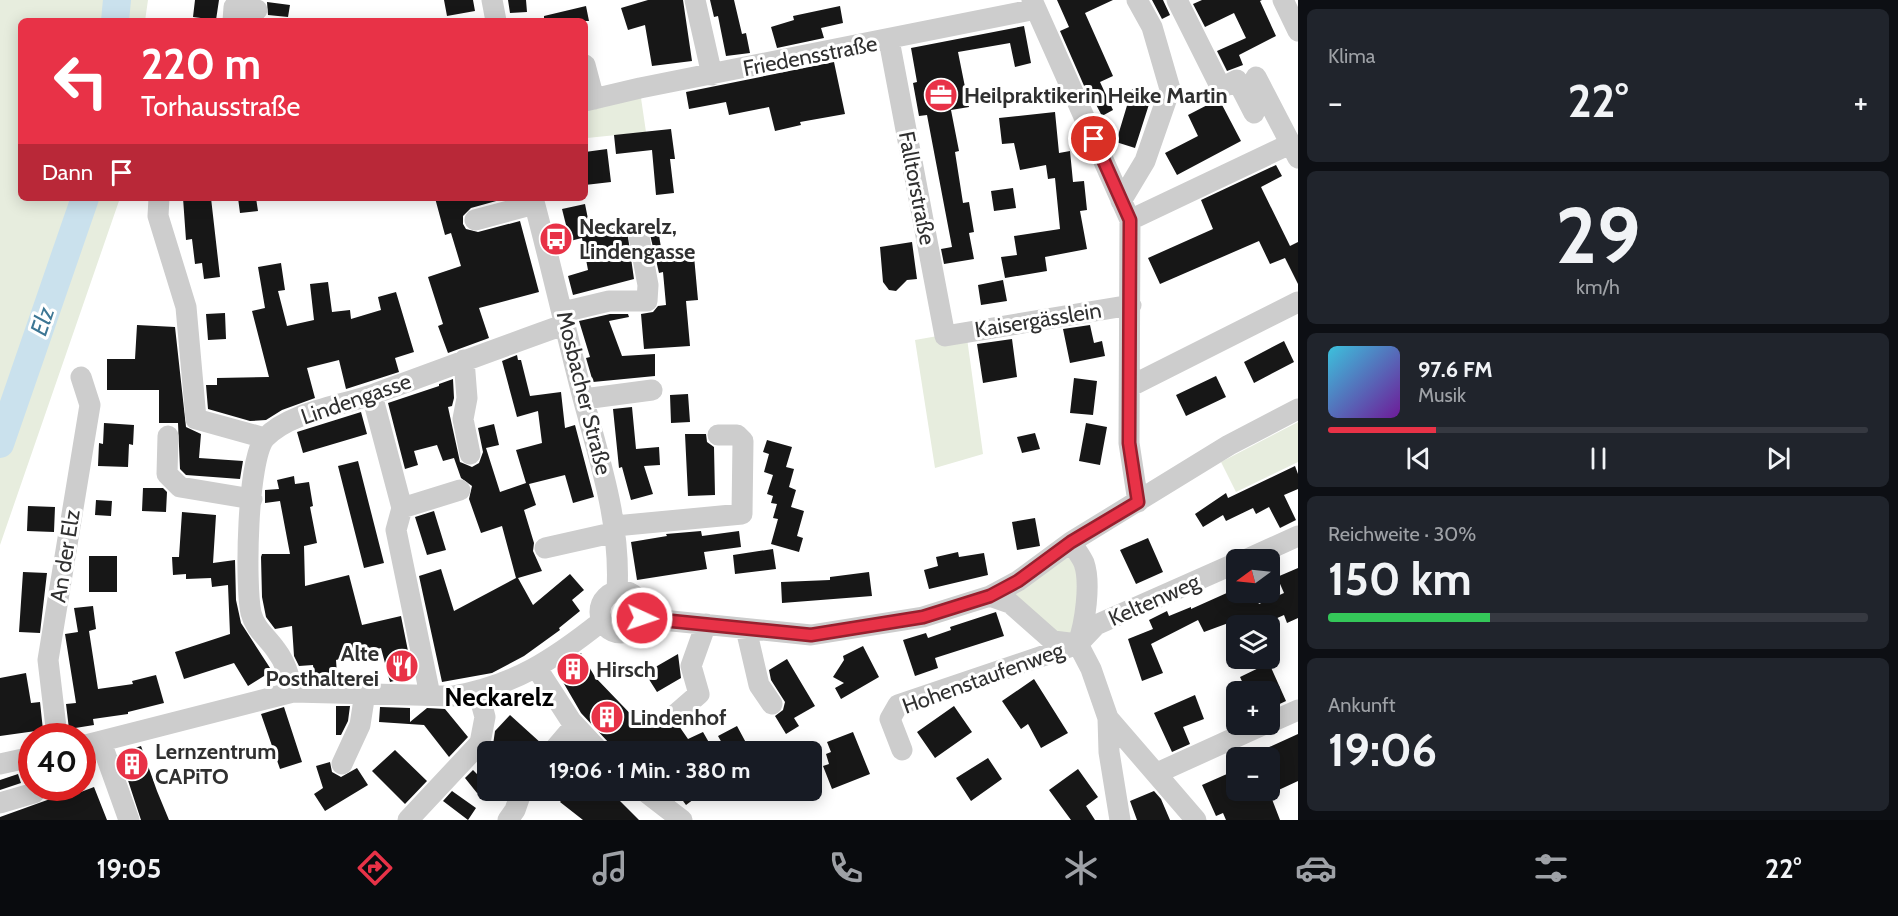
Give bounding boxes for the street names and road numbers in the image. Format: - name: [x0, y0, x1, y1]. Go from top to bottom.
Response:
- street label: Friedensstraße: [741, 30, 879, 82]
- street label: Falltorstraße: [893, 129, 941, 247]
- street label: Kaisergässlein: [973, 297, 1103, 343]
- street label: Mosbacher Straße: [551, 308, 617, 478]
- street label: Lindengasse: [297, 368, 415, 430]
- street label: An der Elz: [44, 508, 86, 604]
- street label: Keltenweg: [1104, 568, 1205, 632]
- street label: Hohenstaufenweg: [899, 636, 1068, 720]

